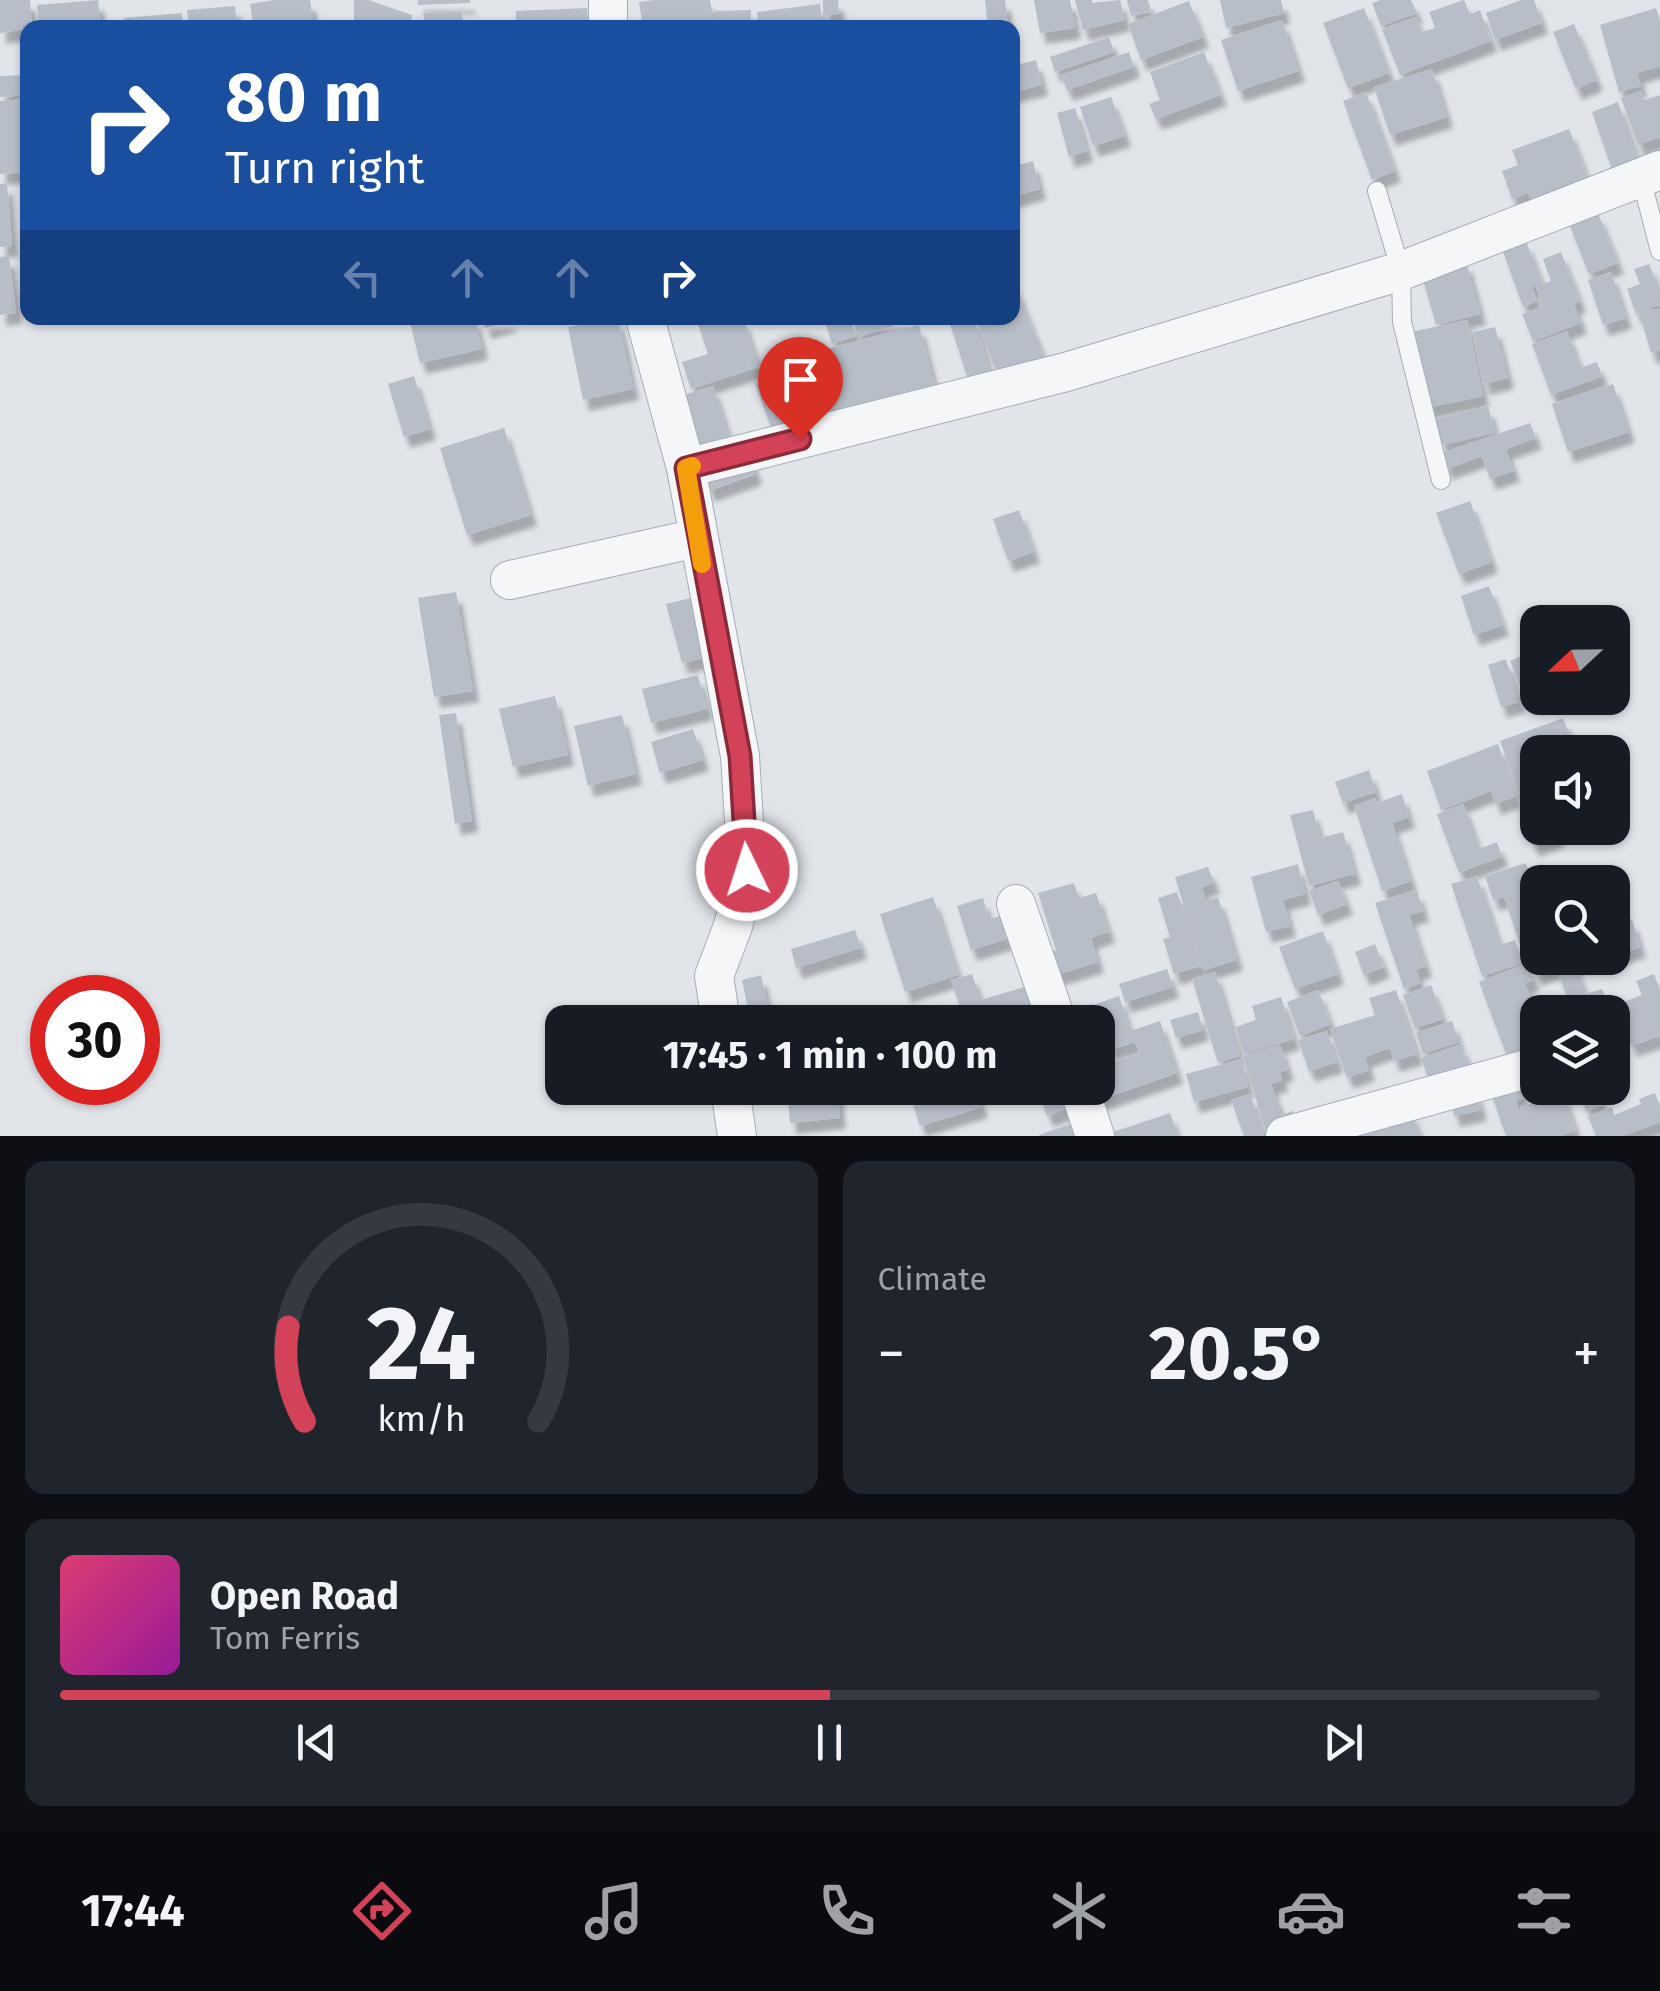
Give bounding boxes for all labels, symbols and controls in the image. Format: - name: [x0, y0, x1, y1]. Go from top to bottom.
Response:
- text: 80 m: [225, 56, 382, 140]
- icon: right: [60, 60, 190, 190]
- text: Turn right: [225, 141, 424, 195]
- icon: left: [335, 250, 390, 305]
- icon: ahead: [440, 250, 495, 305]
- icon: ahead: [545, 250, 600, 305]
- icon: right: [650, 250, 705, 305]
- pin: [758, 337, 843, 440]
- icon: arrive: [773, 352, 828, 407]
- north arrow: [1520, 605, 1630, 715]
- map controls: [1520, 605, 1630, 1105]
- button: sound: [1520, 735, 1630, 845]
- position arrow: [695, 818, 799, 922]
- button: search: [1520, 865, 1630, 975]
- speed limit sign: 30: [30, 975, 160, 1105]
- button: layers: [1520, 995, 1630, 1105]
- text: 17:45 · 1 min · 100 m: [663, 1032, 997, 1078]
- text: Climate: [878, 1260, 987, 1298]
- text: 24: [366, 1282, 476, 1407]
- text: 20.5°: [1149, 1309, 1329, 1399]
- text: −: [878, 1321, 905, 1387]
- text: +: [1573, 1321, 1600, 1387]
- text: km/h: [377, 1398, 465, 1440]
- text: Open Road: [210, 1573, 399, 1619]
- text: Tom Ferris: [210, 1619, 360, 1657]
- icon: previous: [289, 1715, 344, 1770]
- icon: pause: [802, 1715, 857, 1770]
- icon: next: [1316, 1715, 1371, 1770]
- icon: directions: [347, 1876, 417, 1946]
- icon: music: [579, 1876, 649, 1946]
- icon: phone: [812, 1876, 882, 1946]
- icon: climate: [1044, 1876, 1114, 1946]
- icon: car: [1276, 1876, 1346, 1946]
- icon: filters: [1509, 1876, 1579, 1946]
- text: 17:44: [81, 1884, 185, 1938]

